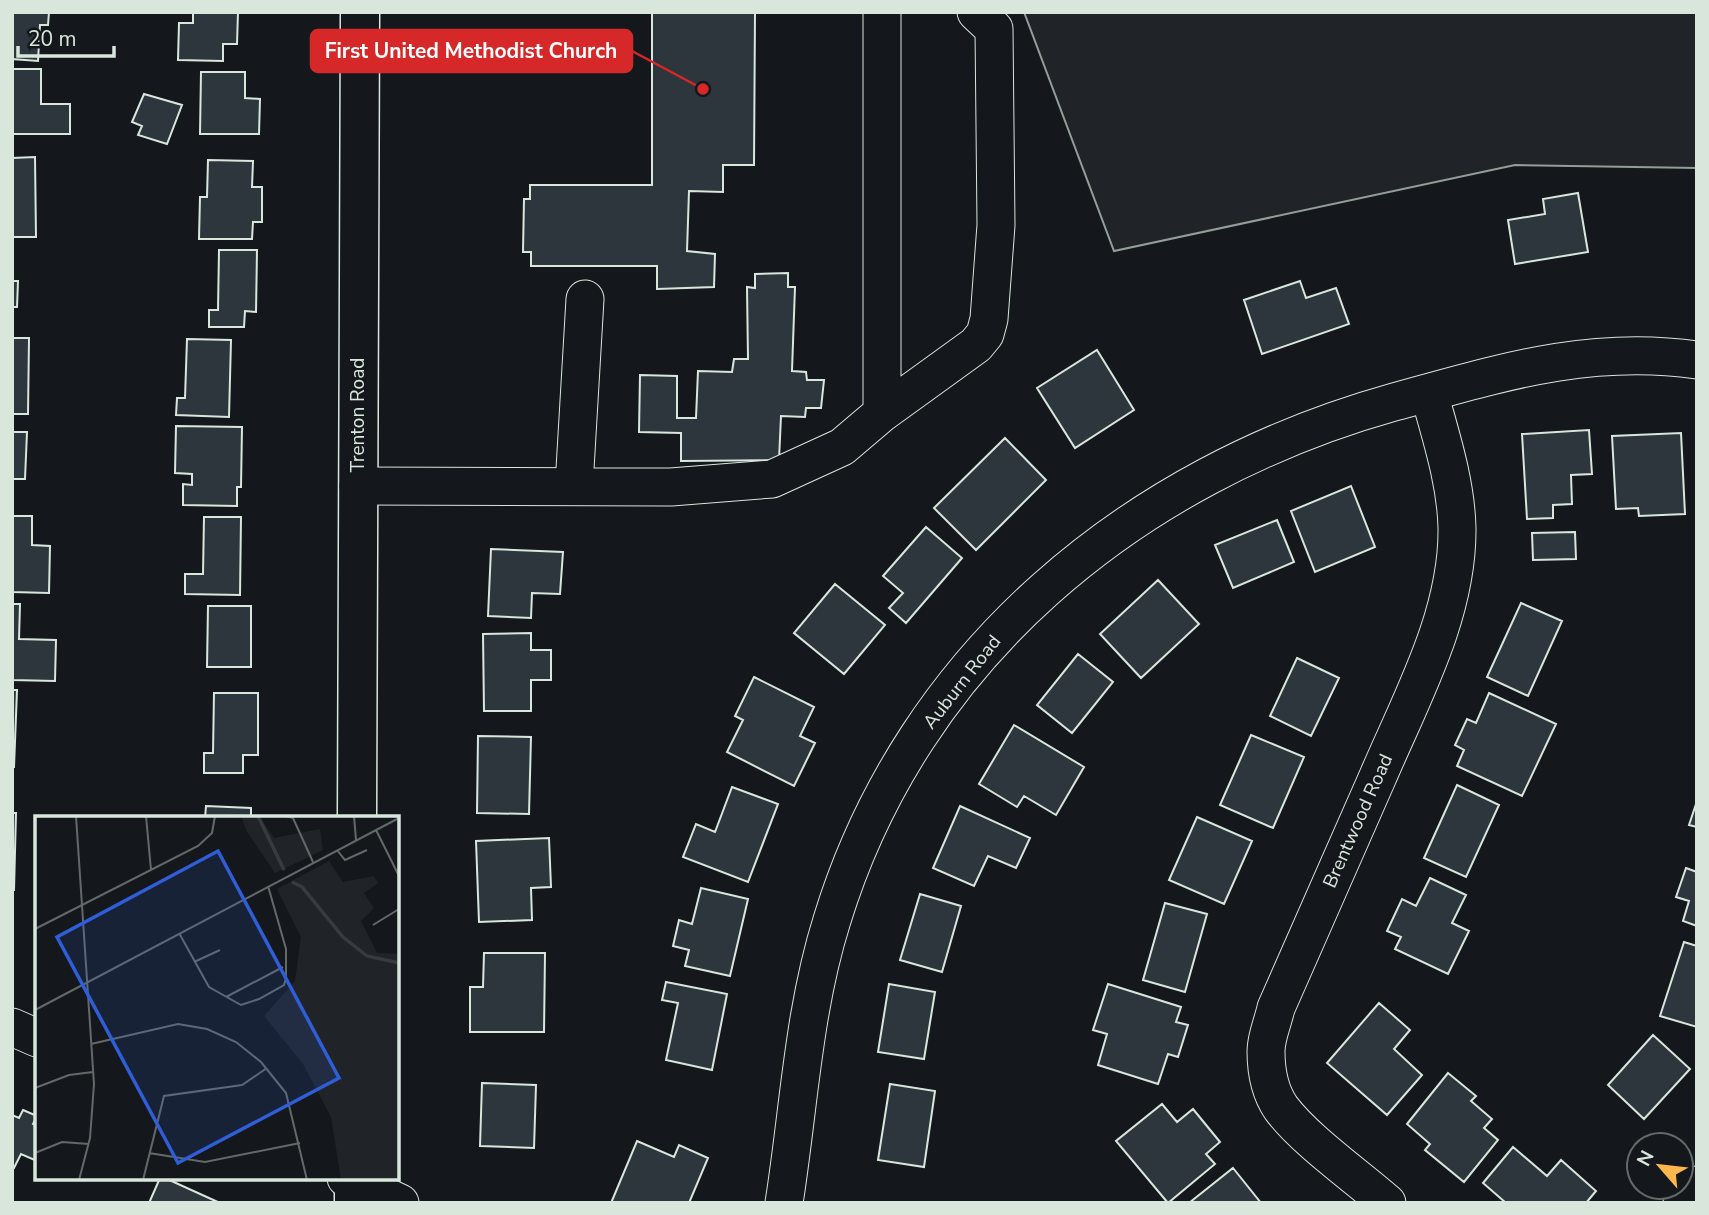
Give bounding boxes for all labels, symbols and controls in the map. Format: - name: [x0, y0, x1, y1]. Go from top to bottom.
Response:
- scale bar: [18, 14, 114, 58]
- text: 20 m: [28, 25, 77, 53]
- callout: First United Methodist Church: [311, 30, 632, 72]
- text: First United Methodist Church: [325, 37, 617, 65]
- street label: Trenton Road: [345, 358, 371, 472]
- street label: Auburn Road: [917, 629, 1007, 735]
- street label: Brentwood Road: [1317, 750, 1399, 892]
- inset map: [35, 816, 399, 1180]
- north arrow: [1625, 1131, 1695, 1201]
- text: N: [1631, 1146, 1661, 1171]

